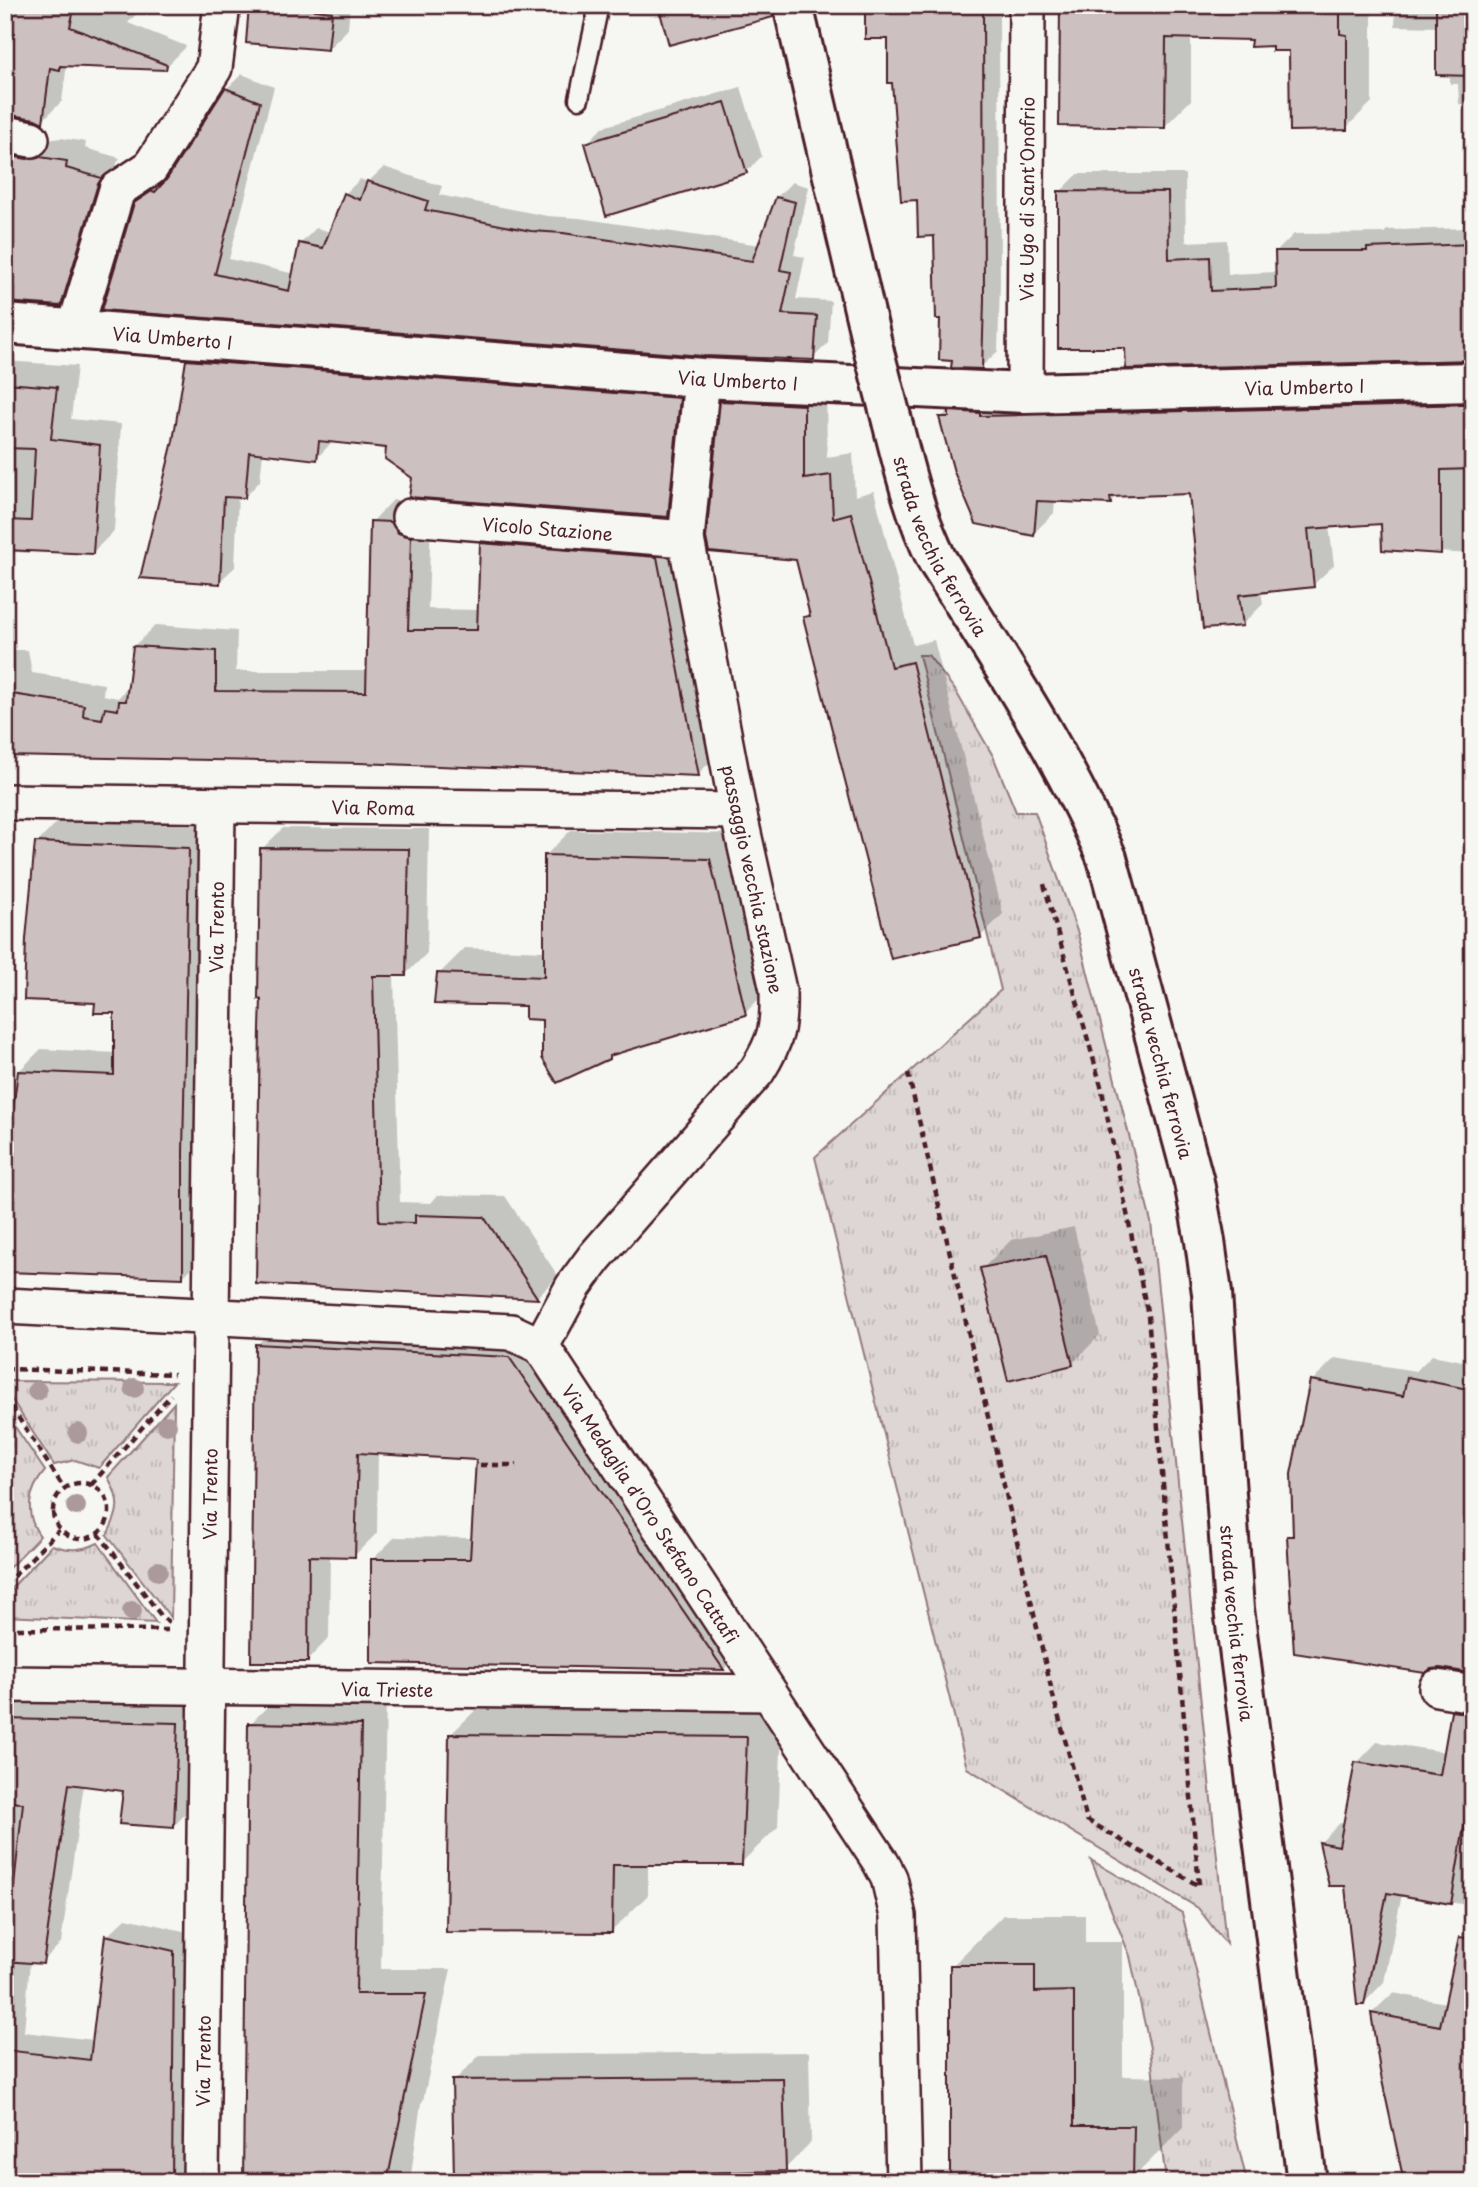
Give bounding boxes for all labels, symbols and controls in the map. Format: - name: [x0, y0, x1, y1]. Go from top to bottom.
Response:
- street label: Via Ugo di Sant'Onofrio: [1012, 97, 1040, 301]
- street label: Via Umberto I: [111, 319, 234, 355]
- street label: Via Umberto I: [677, 363, 799, 396]
- street label: Via Umberto I: [1244, 371, 1365, 401]
- street label: strada vecchia ferrovia: [888, 453, 995, 641]
- street label: Vicolo Stazione: [481, 509, 614, 547]
- street label: passaggio vecchia stazione: [715, 762, 791, 996]
- street label: Via Roma: [331, 793, 415, 821]
- street label: Via Trento: [202, 881, 230, 973]
- street label: strada vecchia ferrovia: [1123, 964, 1201, 1162]
- street label: Via Medaglia d'Oro Stefano Cattafi: [556, 1378, 746, 1648]
- street label: Via Trento: [195, 1448, 223, 1540]
- street label: strada vecchia ferrovia: [1215, 1524, 1262, 1723]
- street label: Via Trieste: [341, 1674, 433, 1703]
- street label: Via Trento: [188, 2015, 216, 2107]

